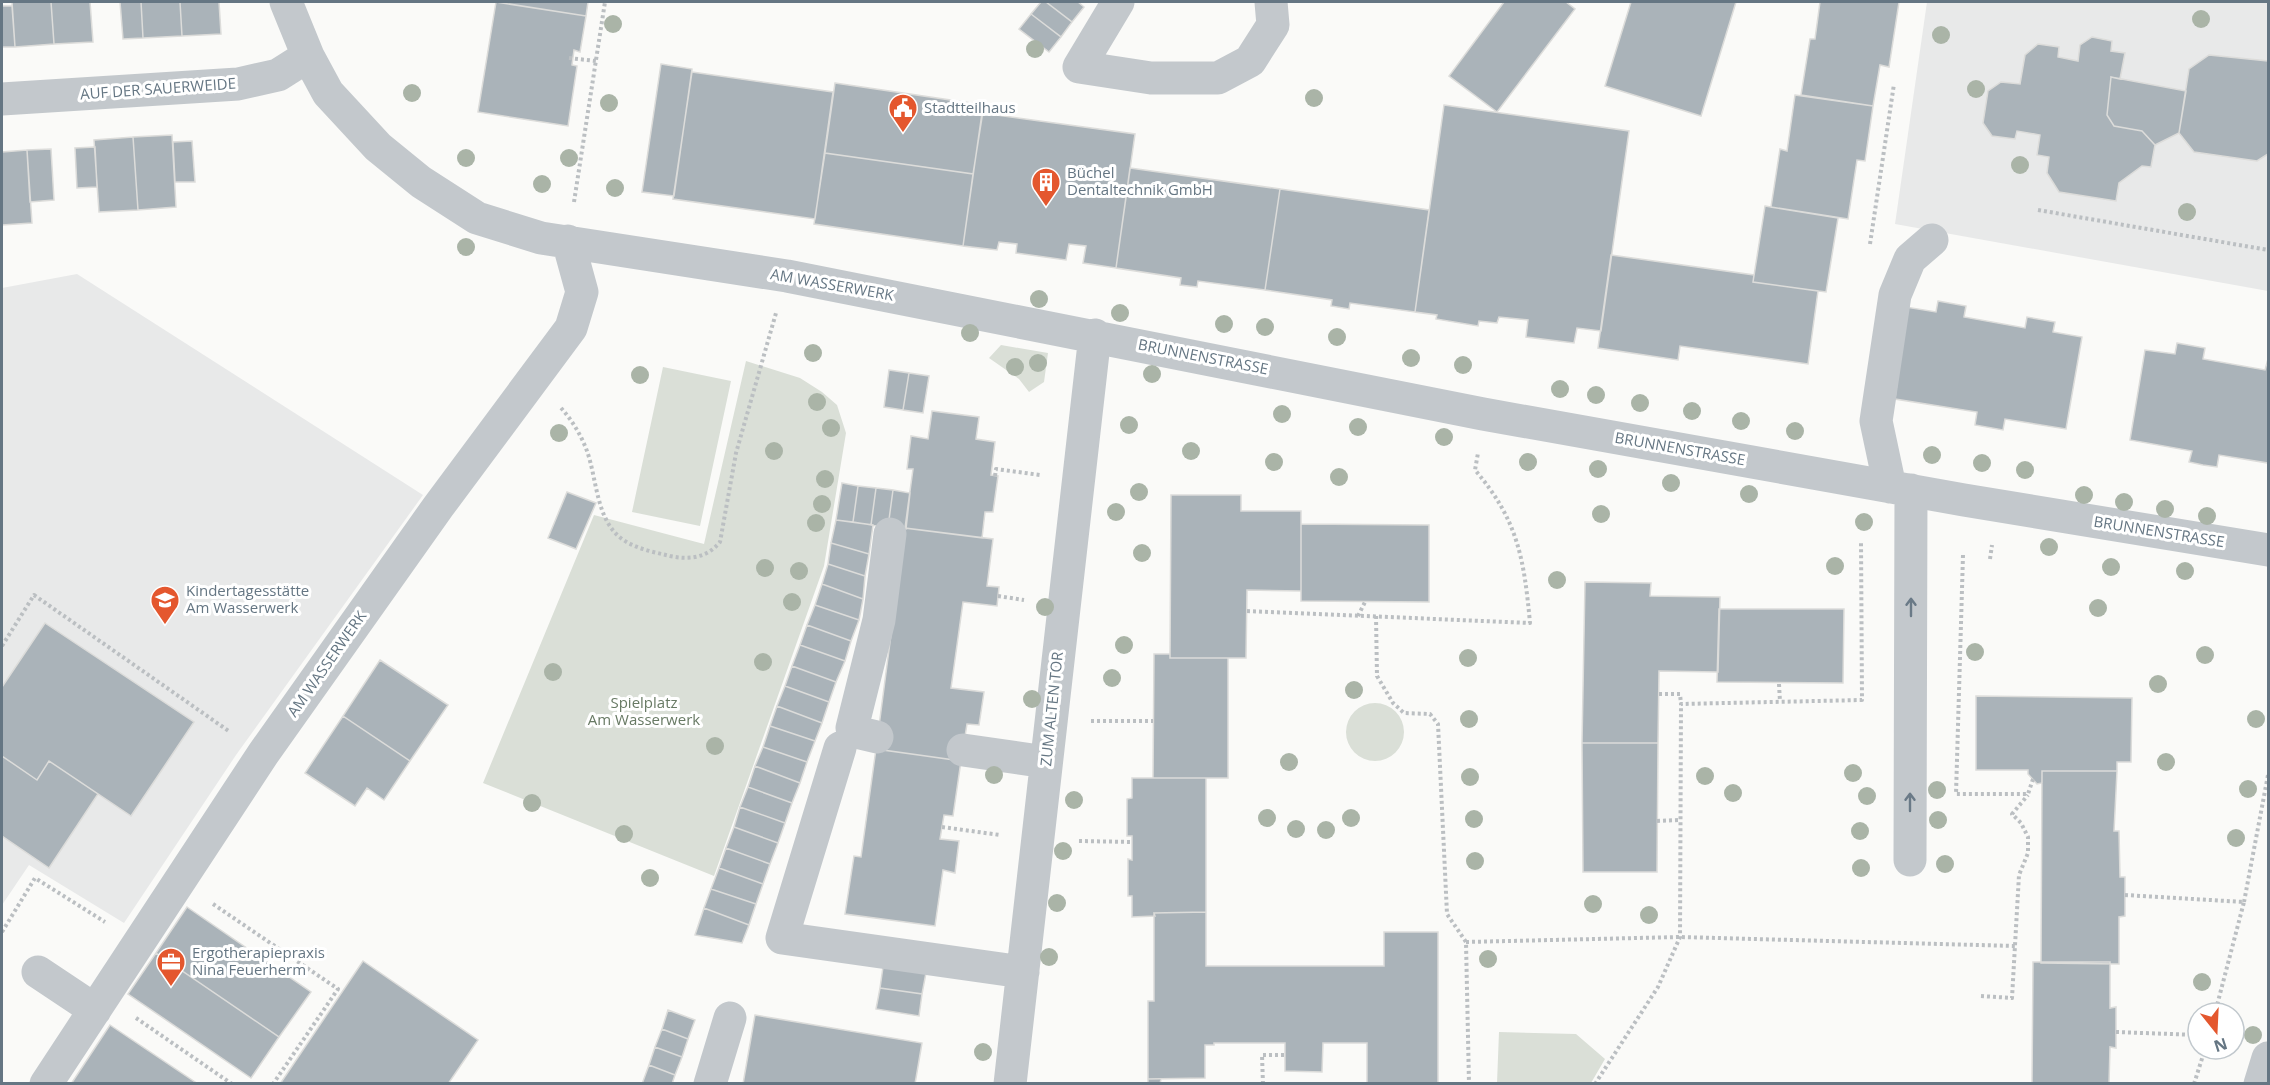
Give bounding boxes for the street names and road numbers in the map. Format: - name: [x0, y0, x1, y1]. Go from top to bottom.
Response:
- street label: AUF DER SAUERWEIDE: [79, 73, 237, 103]
- street label: AM WASSERWERK: [769, 263, 896, 305]
- street label: BRUNNENSTRASSE: [1136, 334, 1270, 378]
- street label: BRUNNENSTRASSE: [1613, 427, 1747, 469]
- street label: BRUNNENSTRASSE: [2092, 511, 2226, 551]
- street label: AM WASSERWERK: [282, 606, 371, 720]
- street label: ZUM ALTEN TOR: [1035, 650, 1067, 767]

